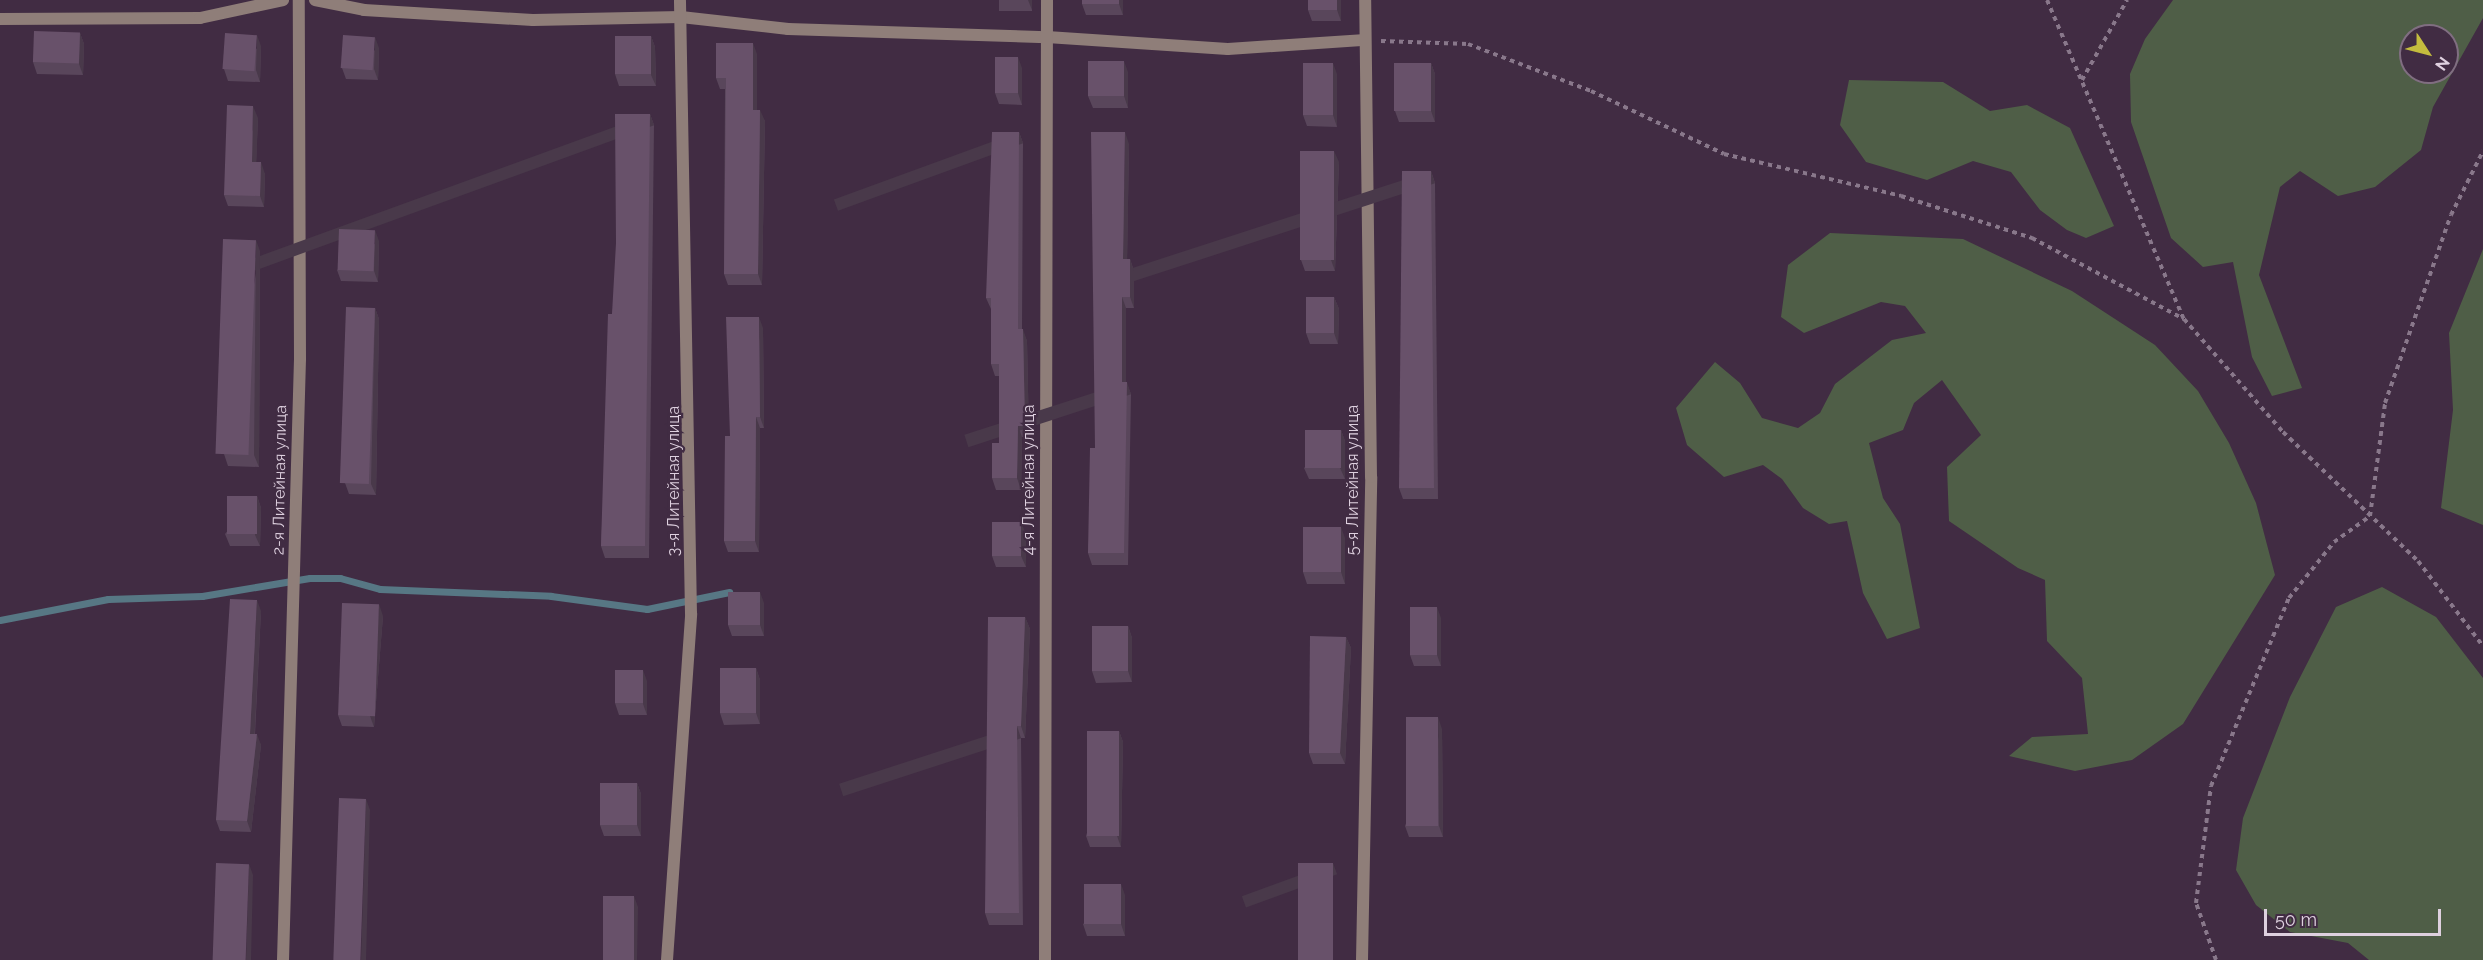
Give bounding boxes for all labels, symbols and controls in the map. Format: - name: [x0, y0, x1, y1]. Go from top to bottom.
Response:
- north arrow: [2399, 24, 2459, 84]
- text: N: [2431, 53, 2454, 74]
- street label: 2-я Литейная улица: [269, 404, 291, 556]
- street label: 4-я Литейная улица: [1019, 404, 1039, 556]
- street label: 5-я Литейная улица: [1343, 404, 1363, 556]
- street label: 3-я Литейная улица: [664, 405, 684, 557]
- scale bar: [2267, 897, 2444, 935]
- text: 50 m: [2275, 909, 2317, 930]

